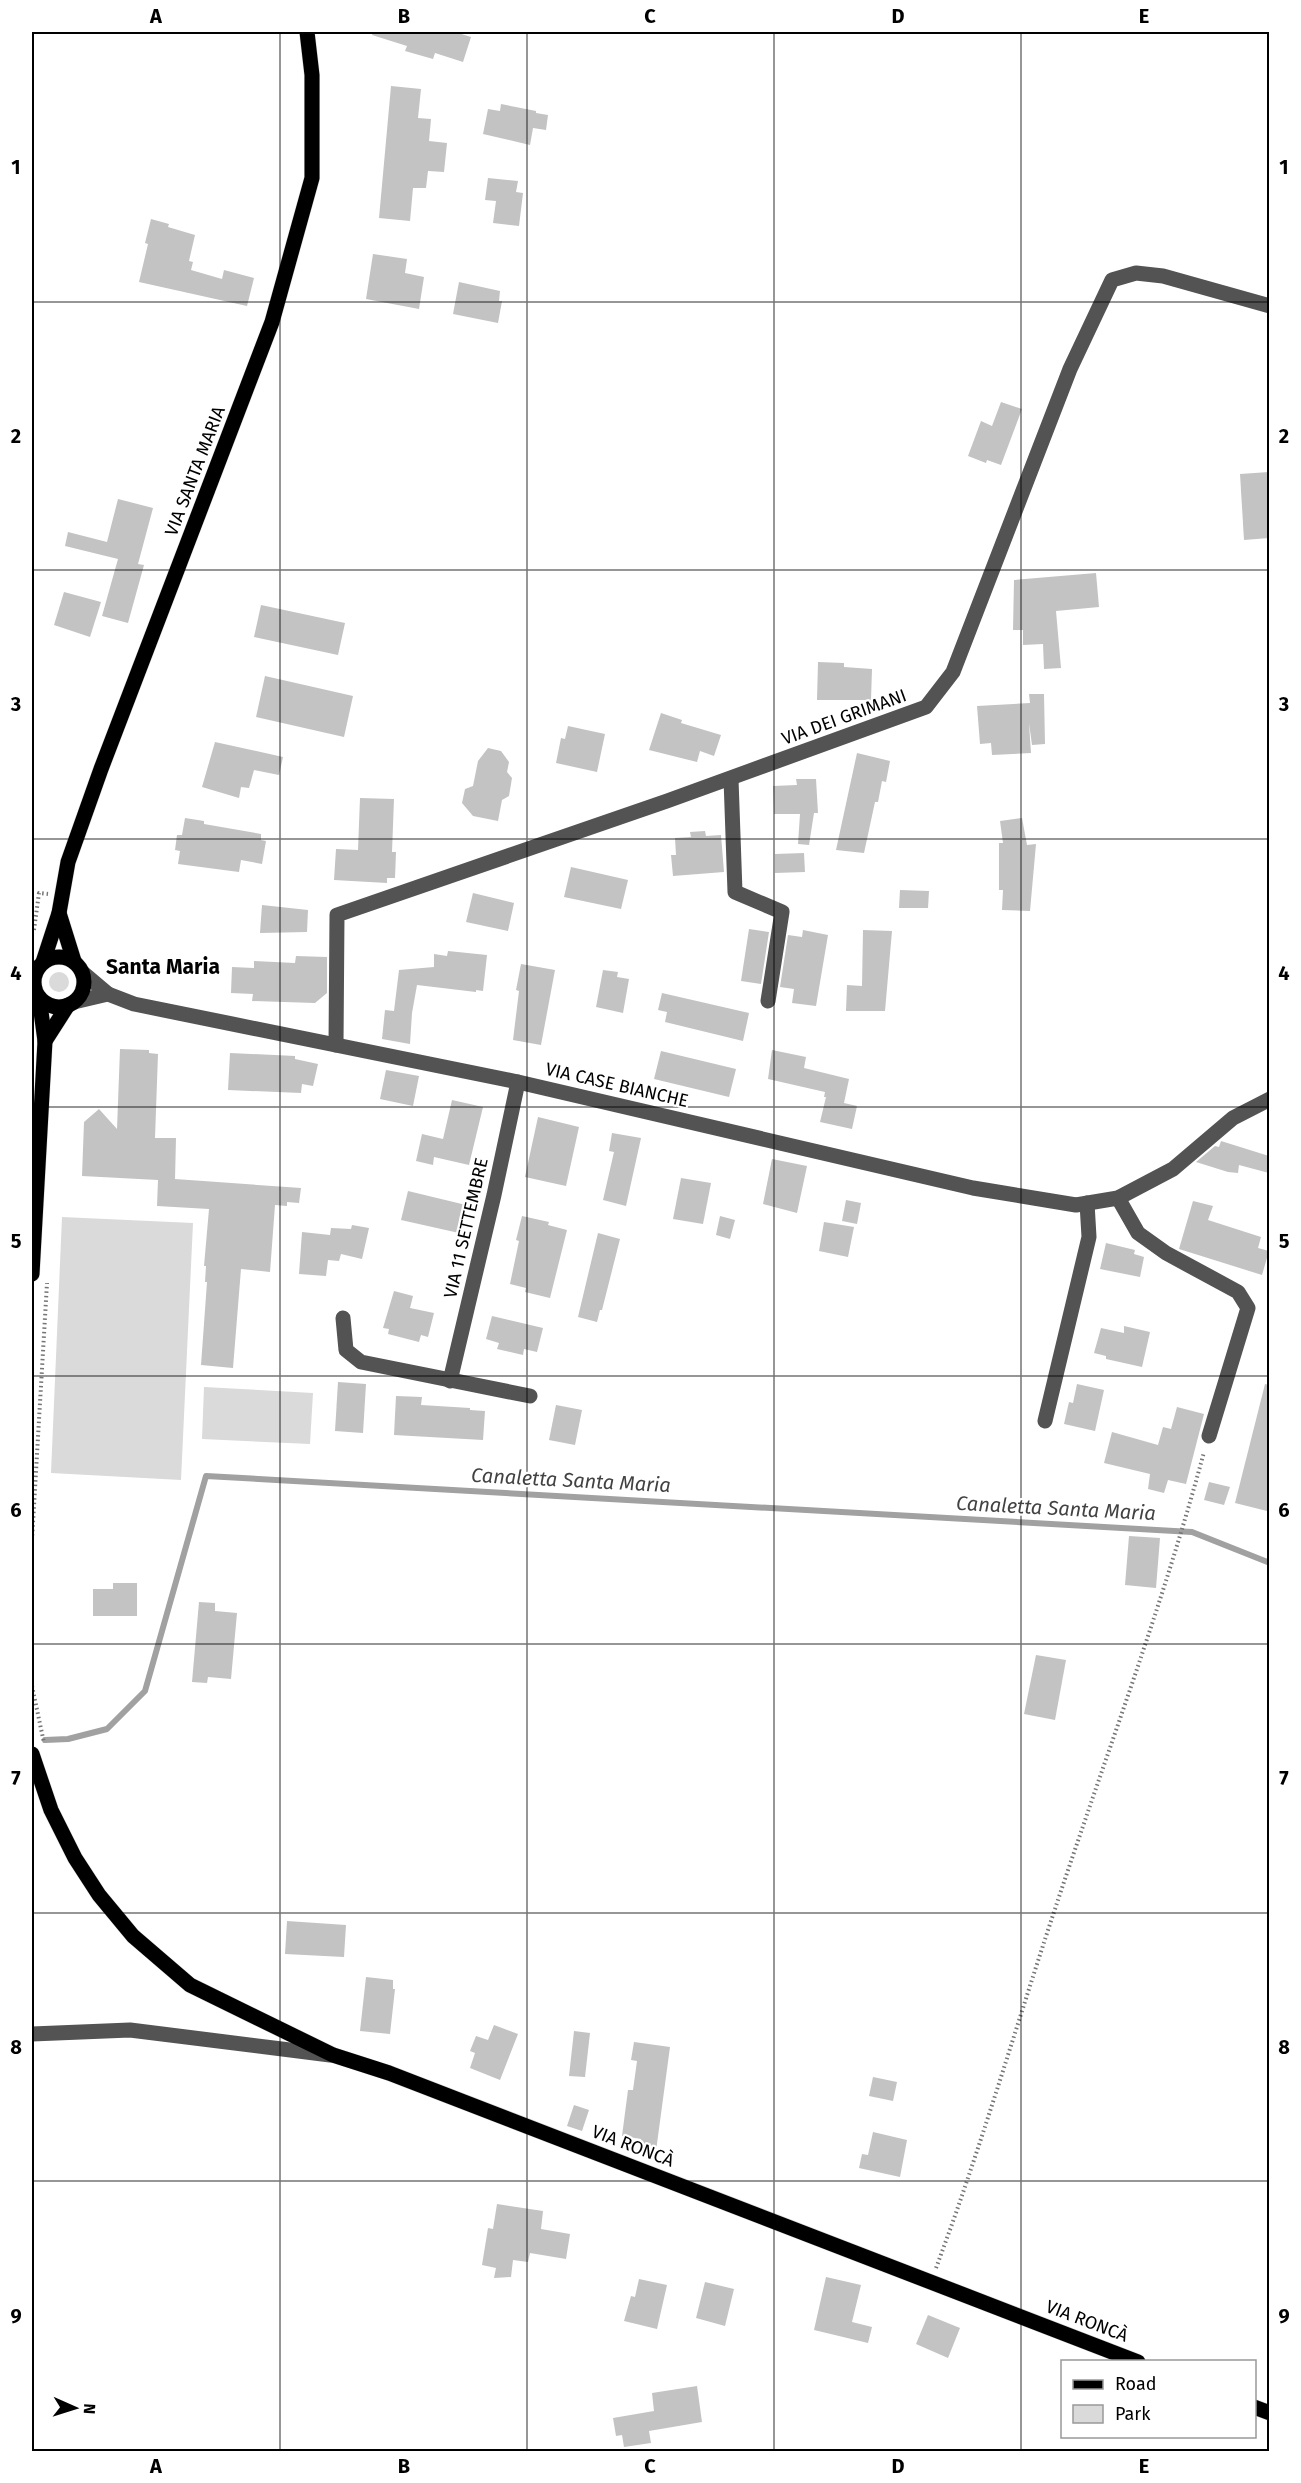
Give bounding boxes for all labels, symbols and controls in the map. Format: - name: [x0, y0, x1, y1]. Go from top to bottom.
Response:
- text: A: [149, 4, 163, 28]
- text: B: [398, 4, 410, 28]
- text: C: [644, 4, 656, 28]
- text: D: [891, 4, 905, 28]
- text: E: [1139, 4, 1149, 28]
- text: 1: [11, 155, 21, 179]
- text: 1: [1279, 155, 1289, 179]
- street label: VIA SANTA MARIA: [160, 402, 230, 539]
- text: 2: [11, 424, 21, 448]
- text: 2: [1279, 424, 1289, 448]
- street label: VIA DEI GRIMANI: [779, 684, 909, 750]
- text: 3: [10, 692, 21, 716]
- text: 3: [1278, 692, 1289, 716]
- district label: Santa Maria: [106, 954, 220, 980]
- text: 4: [10, 961, 22, 985]
- text: 4: [1278, 961, 1290, 985]
- street label: VIA CASE BIANCHE: [543, 1058, 691, 1112]
- street label: VIA 11 SETTEMBRE: [439, 1156, 493, 1300]
- text: 5: [11, 1229, 22, 1253]
- text: 5: [1279, 1229, 1290, 1253]
- water label: Canaletta Santa Maria: [471, 1463, 671, 1497]
- water label: Canaletta Santa Maria: [956, 1491, 1156, 1525]
- text: 6: [10, 1498, 22, 1522]
- text: 6: [1278, 1498, 1290, 1522]
- text: 7: [11, 1766, 21, 1790]
- text: 7: [1279, 1766, 1289, 1790]
- text: 8: [10, 2035, 22, 2059]
- text: 8: [1278, 2035, 1290, 2059]
- street label: VIA RONCÀ: [589, 2119, 678, 2172]
- street label: VIA RONCÀ: [1043, 2294, 1132, 2347]
- text: 9: [10, 2304, 22, 2328]
- text: 9: [1278, 2304, 1290, 2328]
- legend: [1061, 2360, 1256, 2438]
- text: Road: [1115, 2373, 1157, 2395]
- north arrow: [45, 2378, 105, 2438]
- text: N: [80, 2403, 99, 2415]
- text: Park: [1115, 2403, 1151, 2425]
- text: A: [149, 2454, 163, 2478]
- text: B: [398, 2454, 410, 2478]
- text: C: [644, 2454, 656, 2478]
- text: D: [891, 2454, 905, 2478]
- text: E: [1139, 2454, 1149, 2478]

